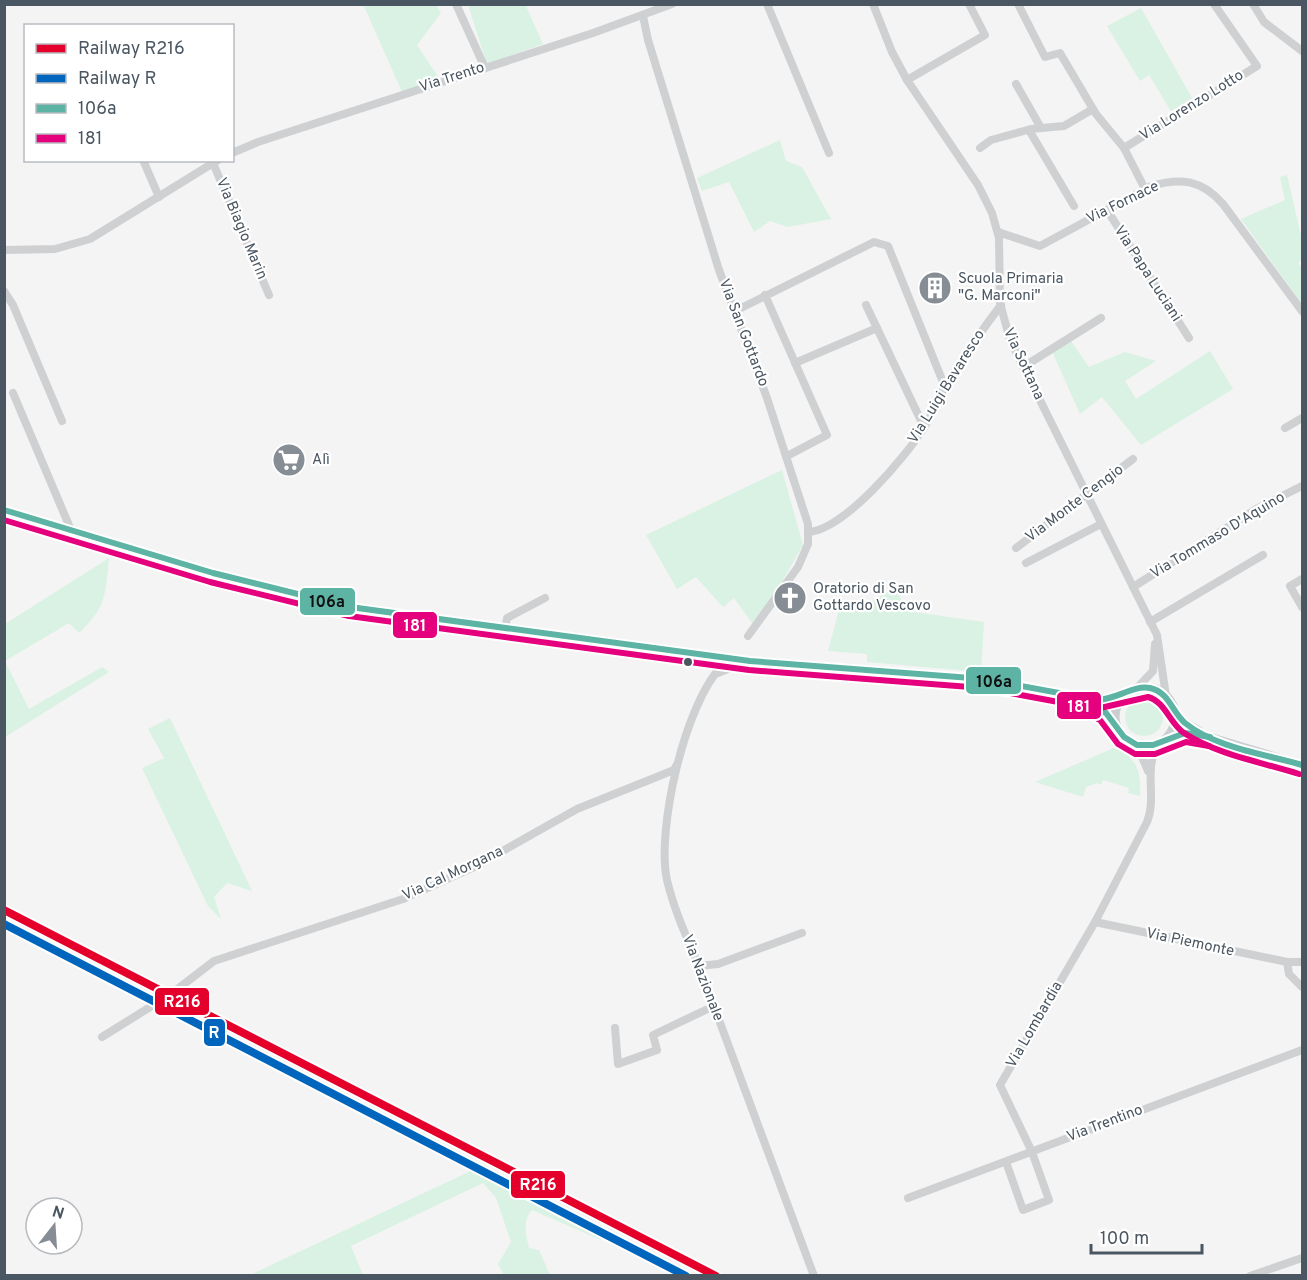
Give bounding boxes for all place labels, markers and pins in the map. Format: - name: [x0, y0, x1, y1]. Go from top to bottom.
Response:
- building icon: Scuola Primaria "G. Marconi": [917, 270, 953, 306]
- place label: Scuola Primaria "G. Marconi": [958, 270, 1064, 306]
- supermarket icon: Alì: [271, 442, 307, 478]
- place label: Alì: [312, 451, 330, 470]
- church icon: Oratorio di San Gottardo Vescovo: [772, 580, 808, 616]
- place label: Oratorio di San Gottardo Vescovo: [813, 580, 931, 616]
- unlabelled marker: [682, 656, 694, 668]

